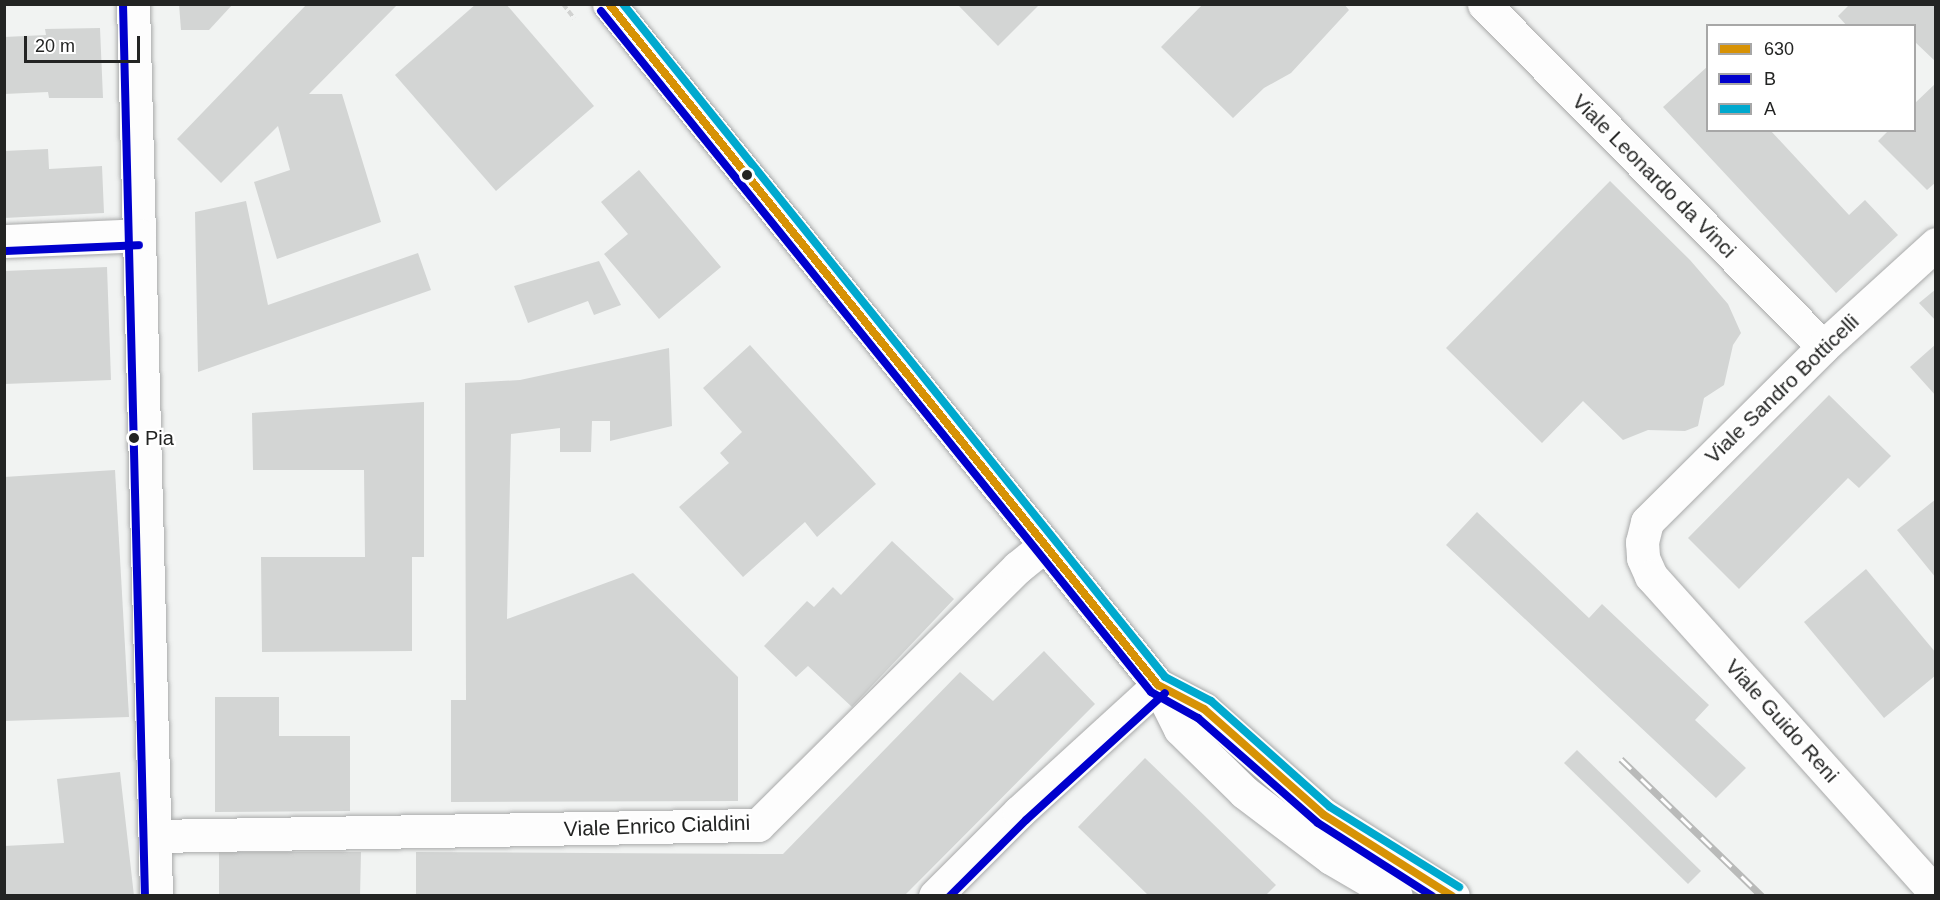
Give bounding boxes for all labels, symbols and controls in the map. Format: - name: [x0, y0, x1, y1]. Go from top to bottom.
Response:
- scale bar: [27, 24, 142, 62]
- legend: [1706, 24, 1916, 132]
- text: 20 m: [35, 36, 75, 56]
- text: 630: [1764, 39, 1794, 59]
- text: B: [1764, 69, 1776, 89]
- street label: Viale Leonardo da Vinci: [1567, 89, 1741, 263]
- text: A: [1764, 99, 1776, 119]
- unlabelled marker: [741, 169, 753, 181]
- street label: Viale Sandro Botticelli: [1700, 309, 1864, 469]
- place label: Pia: [145, 426, 174, 450]
- marker: Pia: [128, 432, 140, 444]
- street label: Viale Guido Reni: [1720, 654, 1844, 788]
- street label: Viale Enrico Cialdini: [563, 810, 751, 842]

